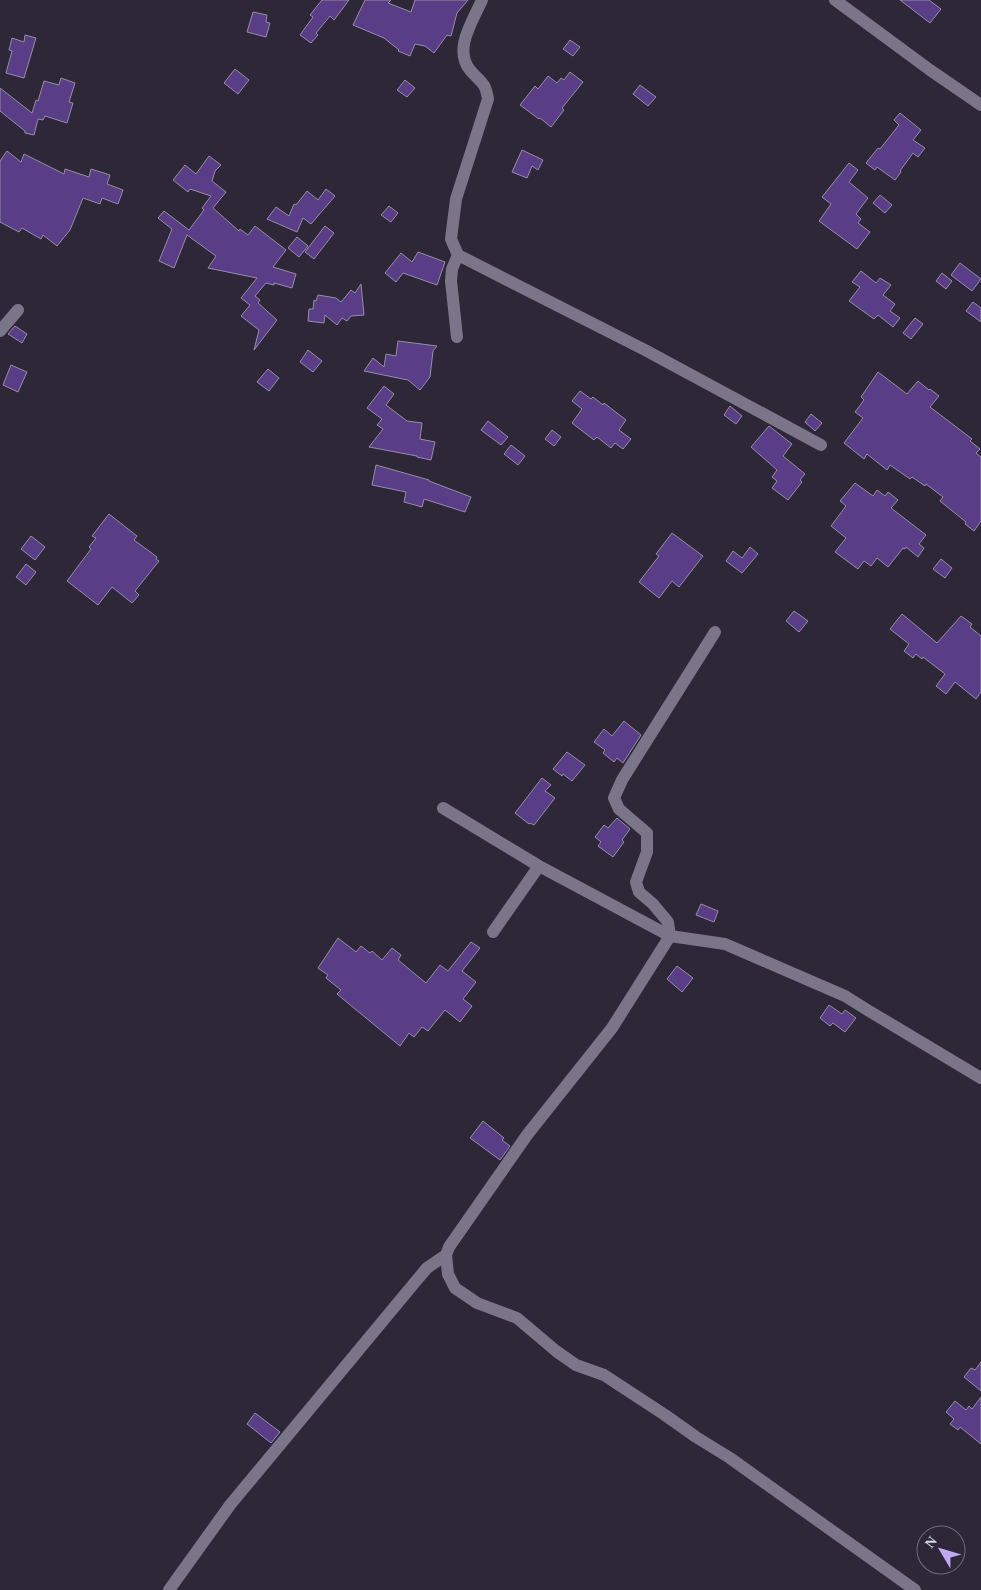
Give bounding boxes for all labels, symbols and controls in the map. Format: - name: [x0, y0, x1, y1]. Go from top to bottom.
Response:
- north arrow: [916, 1525, 966, 1575]
- text: N: [922, 1534, 940, 1551]

